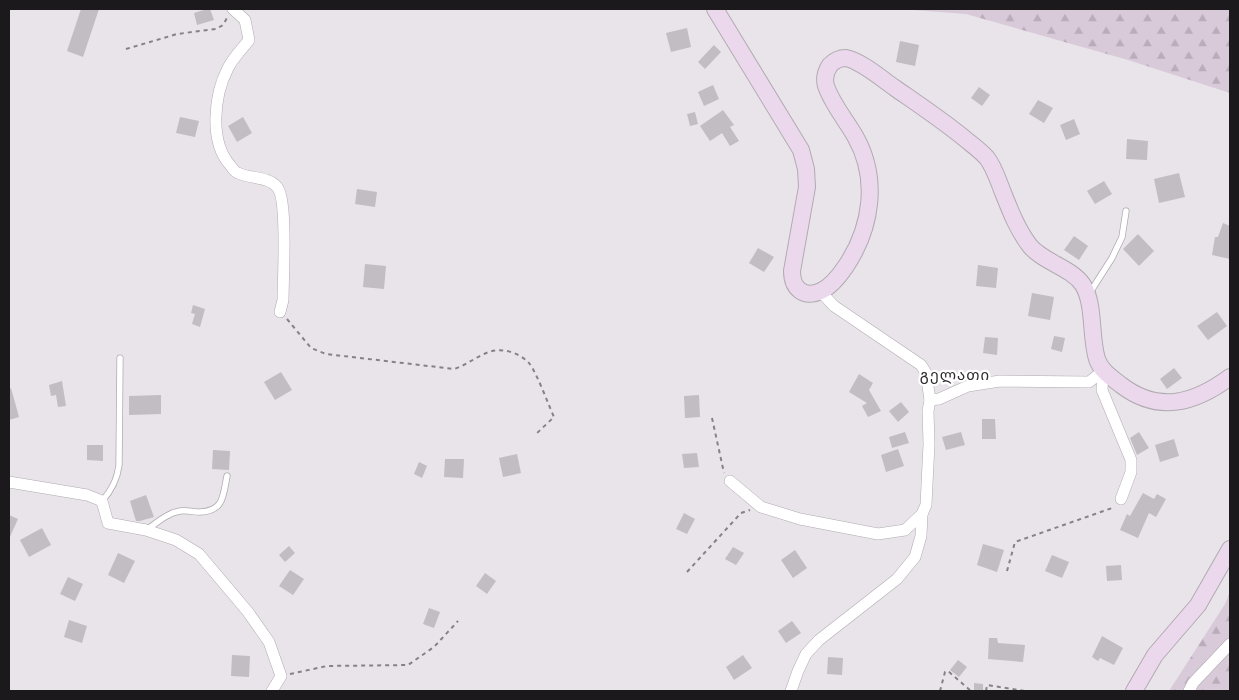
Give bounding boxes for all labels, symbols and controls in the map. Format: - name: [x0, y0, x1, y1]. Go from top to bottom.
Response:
- district label: გელათი: [920, 364, 990, 385]

